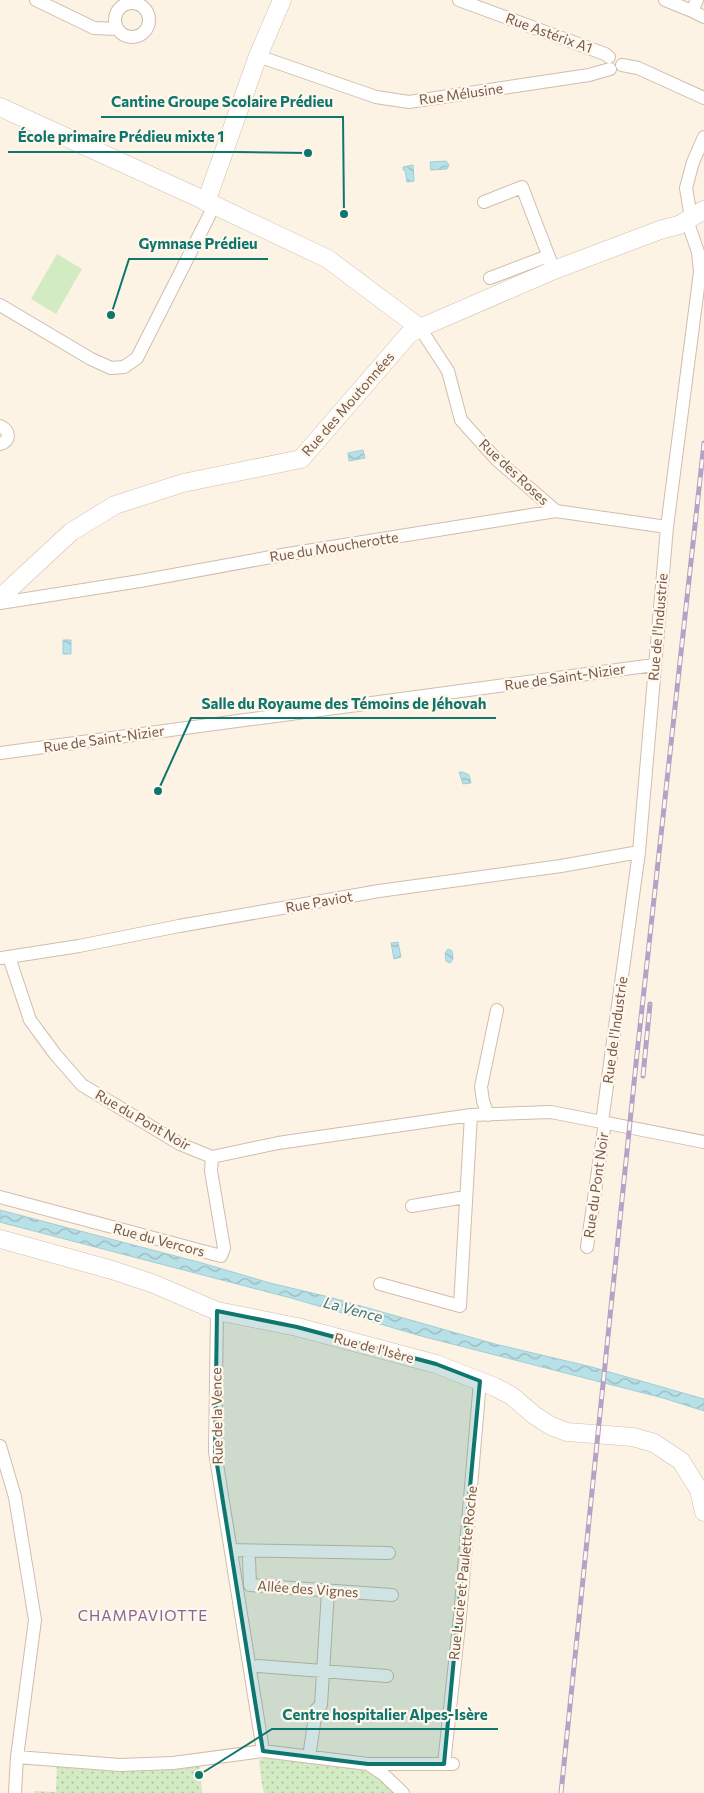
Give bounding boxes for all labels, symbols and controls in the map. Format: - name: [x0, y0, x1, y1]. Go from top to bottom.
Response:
- street label: Rue Astérix A1: [503, 9, 595, 56]
- street label: Rue Mélusine: [418, 79, 504, 108]
- callout: Cantine Groupe Scolaire Prédieu: [101, 87, 343, 117]
- text: Cantine Groupe Scolaire Prédieu: [111, 92, 333, 110]
- callout: École primaire Prédieu mixte 1: [8, 122, 235, 152]
- text: École primaire Prédieu mixte 1: [18, 127, 224, 145]
- callout: Gymnase Prédieu: [129, 229, 268, 259]
- text: Gymnase Prédieu: [138, 234, 258, 252]
- street label: Rue des Moutonnées: [298, 348, 397, 459]
- street label: Rue des Roses: [476, 435, 553, 508]
- street label: Rue du Moucherotte: [268, 528, 399, 565]
- street label: Rue de l'Industrie: [644, 572, 671, 682]
- street label: Rue de Saint-Nizier: [503, 660, 627, 693]
- callout: Salle du Royaume des Témoins de Jéhovah: [191, 688, 496, 718]
- text: Salle du Royaume des Témoins de Jéhovah: [202, 694, 486, 712]
- street label: Rue de Saint-Nizier: [42, 722, 166, 755]
- street label: Rue Paviot: [284, 887, 354, 916]
- street label: Rue de l'Industrie: [599, 975, 630, 1085]
- street label: Rue du Pont Noir: [93, 1085, 194, 1154]
- street label: Rue du Pont Noir: [580, 1130, 611, 1239]
- street label: Rue du Vercors: [111, 1219, 207, 1260]
- water label: La Vence: [322, 1293, 385, 1326]
- street label: Rue de l'Isère: [332, 1329, 416, 1366]
- street label: Rue de la Vence: [207, 1367, 226, 1465]
- street label: Rue Lucie et Paulette Roche: [445, 1485, 480, 1661]
- street label: Allée des Vignes: [257, 1576, 359, 1601]
- district label: CHAMPAVIOTTE: [78, 1606, 208, 1624]
- callout: Centre hospitalier Alpes-Isère: [272, 1699, 498, 1729]
- text: Centre hospitalier Alpes-Isère: [282, 1705, 488, 1723]

